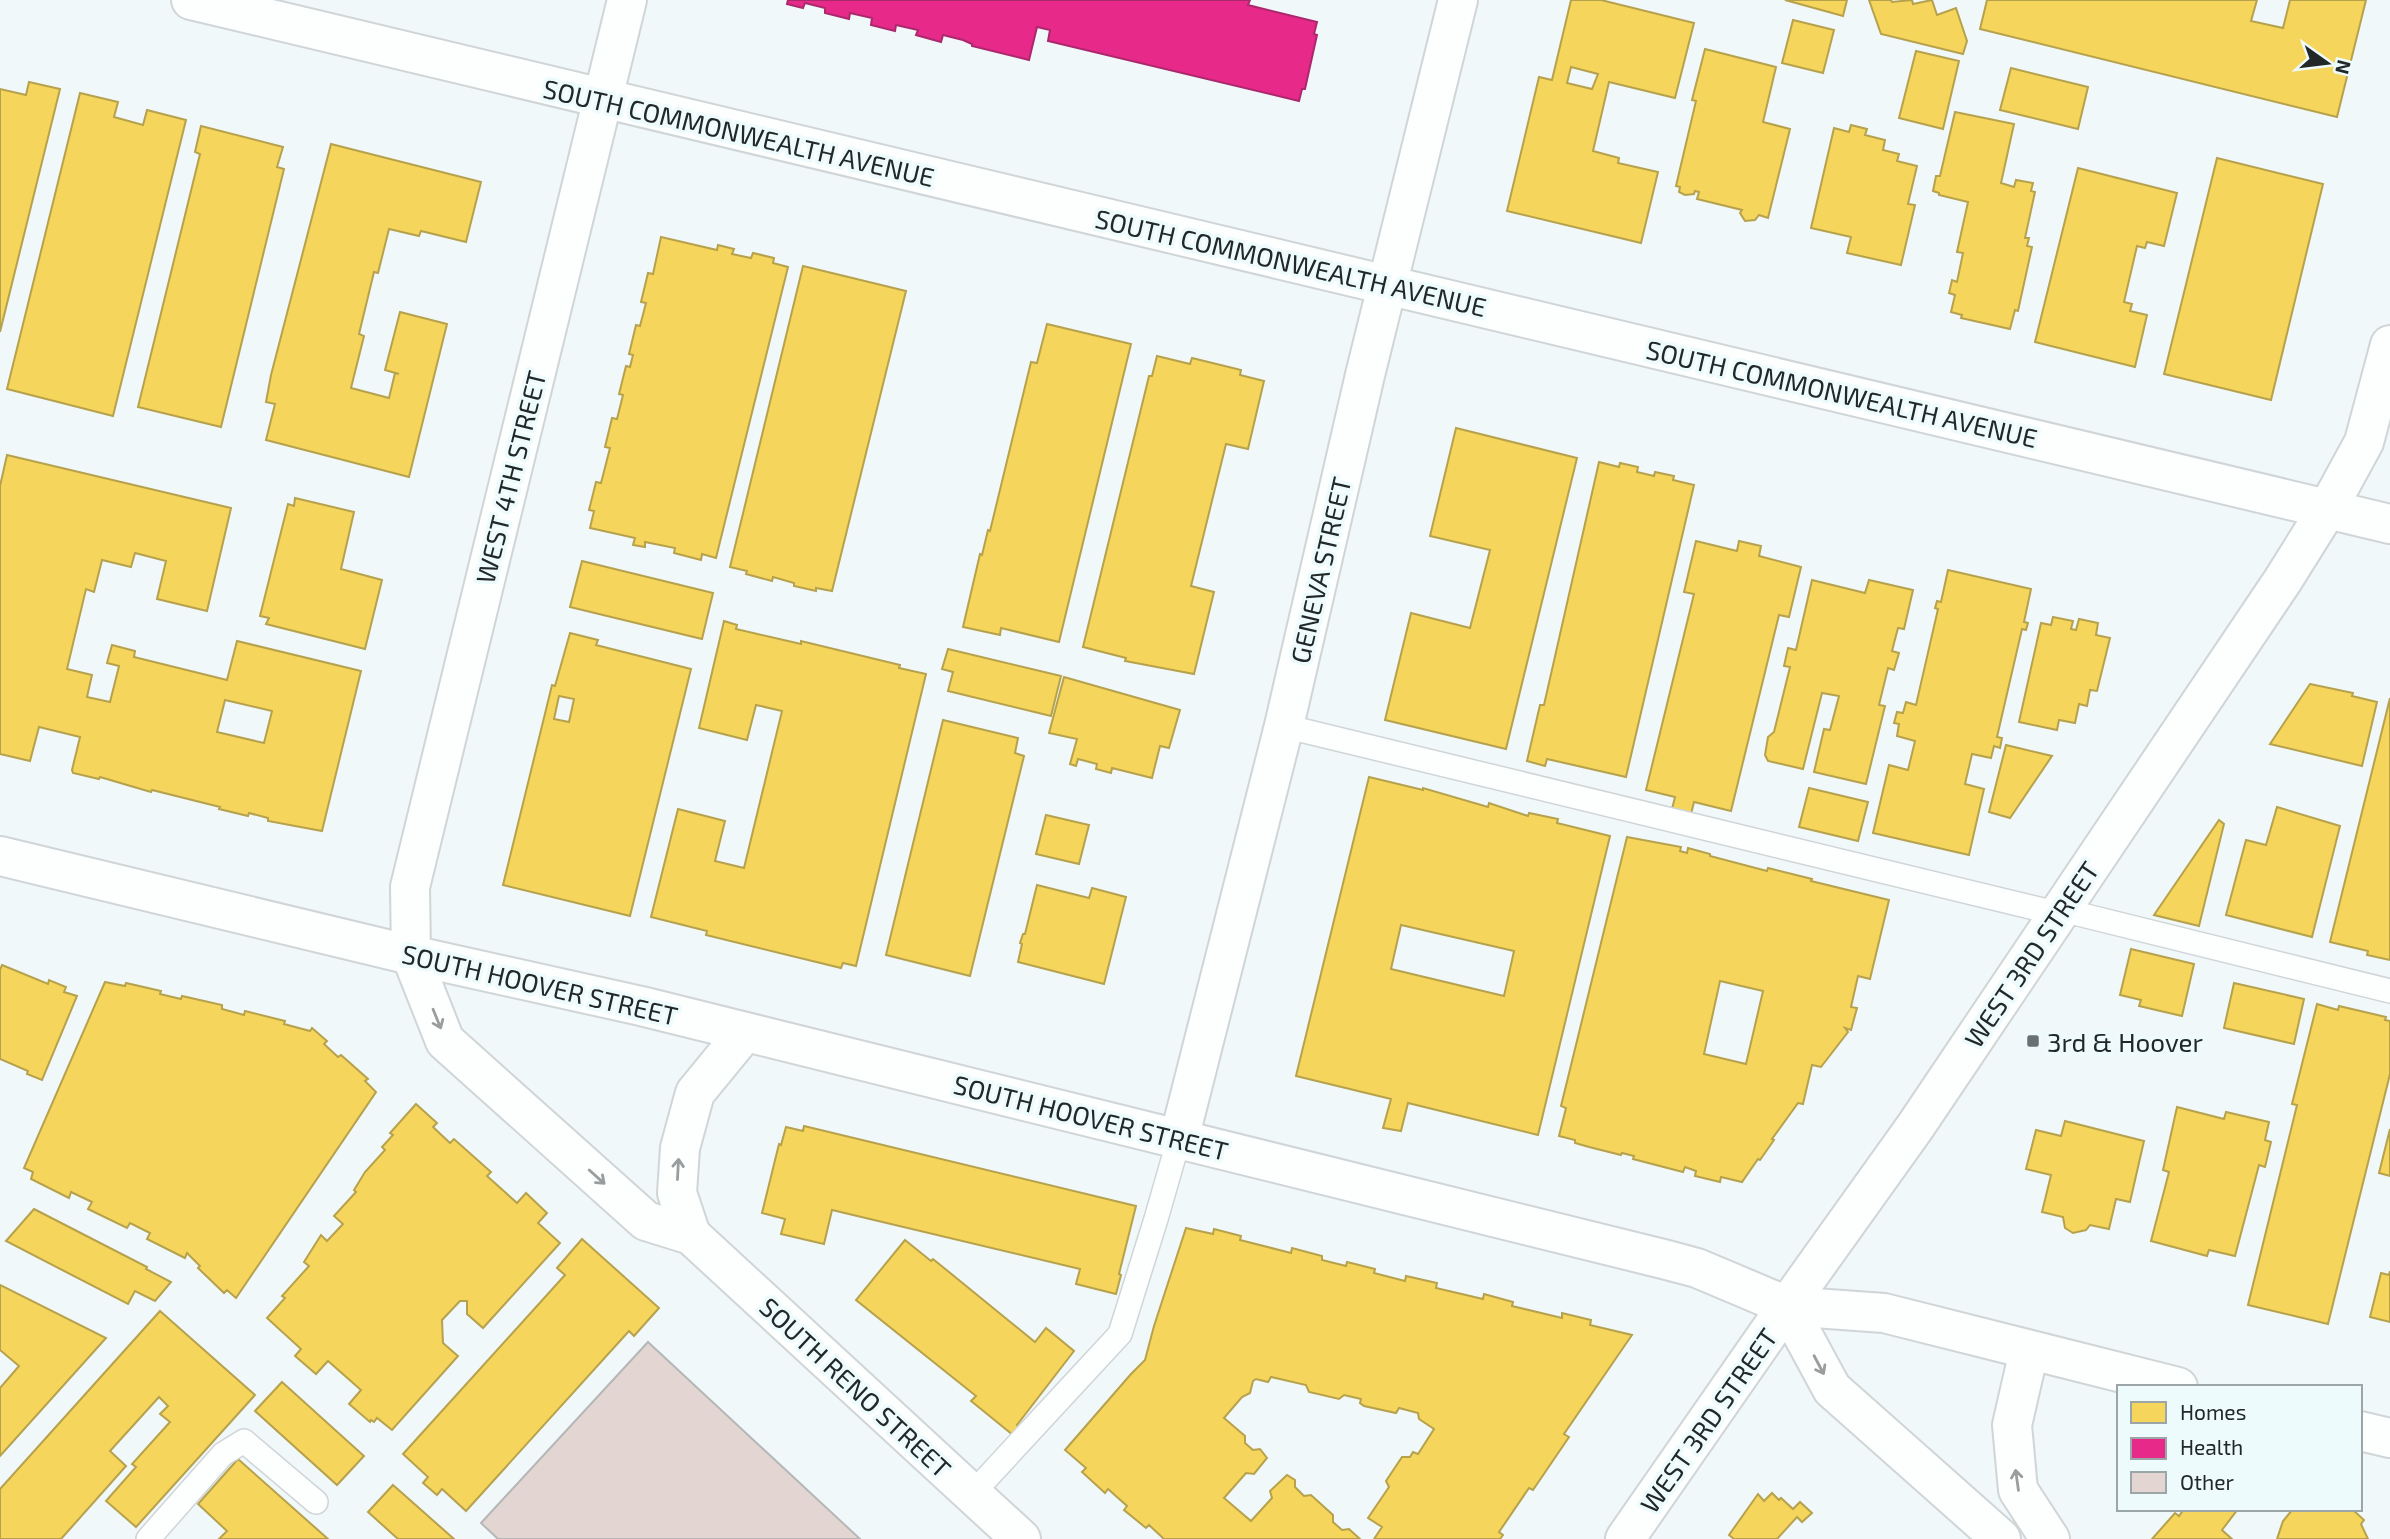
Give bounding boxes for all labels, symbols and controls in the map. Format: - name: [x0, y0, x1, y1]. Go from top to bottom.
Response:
- north arrow: [2292, 28, 2362, 98]
- text: N: [2331, 58, 2357, 77]
- street label: SOUTH COMMONWEALTH AVENUE: [540, 72, 938, 192]
- street label: SOUTH COMMONWEALTH AVENUE: [1092, 202, 1490, 322]
- street label: SOUTH COMMONWEALTH AVENUE: [1643, 333, 2041, 453]
- street label: WEST 4TH STREET: [469, 367, 551, 587]
- street label: GENEVA STREET: [1284, 474, 1356, 666]
- street label: WEST 3RD STREET: [1957, 855, 2105, 1053]
- street label: SOUTH HOOVER STREET: [399, 937, 681, 1031]
- one-way arrow: [431, 1007, 444, 1029]
- place label: 3rd & Hoover: [2047, 1026, 2203, 1057]
- marker: 3rd & Hoover: [2025, 1033, 2041, 1049]
- street label: SOUTH HOOVER STREET: [951, 1068, 1231, 1166]
- one-way arrow: [671, 1158, 684, 1181]
- one-way arrow: [588, 1169, 606, 1185]
- street label: SOUTH RENO STREET: [754, 1291, 958, 1483]
- street label: WEST 3RD STREET: [1633, 1322, 1783, 1518]
- one-way arrow: [1813, 1355, 1827, 1375]
- legend: [2117, 1385, 2362, 1511]
- text: Homes: [2180, 1399, 2246, 1424]
- text: Health: [2180, 1434, 2243, 1459]
- one-way arrow: [2011, 1469, 2024, 1492]
- text: Other: [2180, 1469, 2235, 1494]

